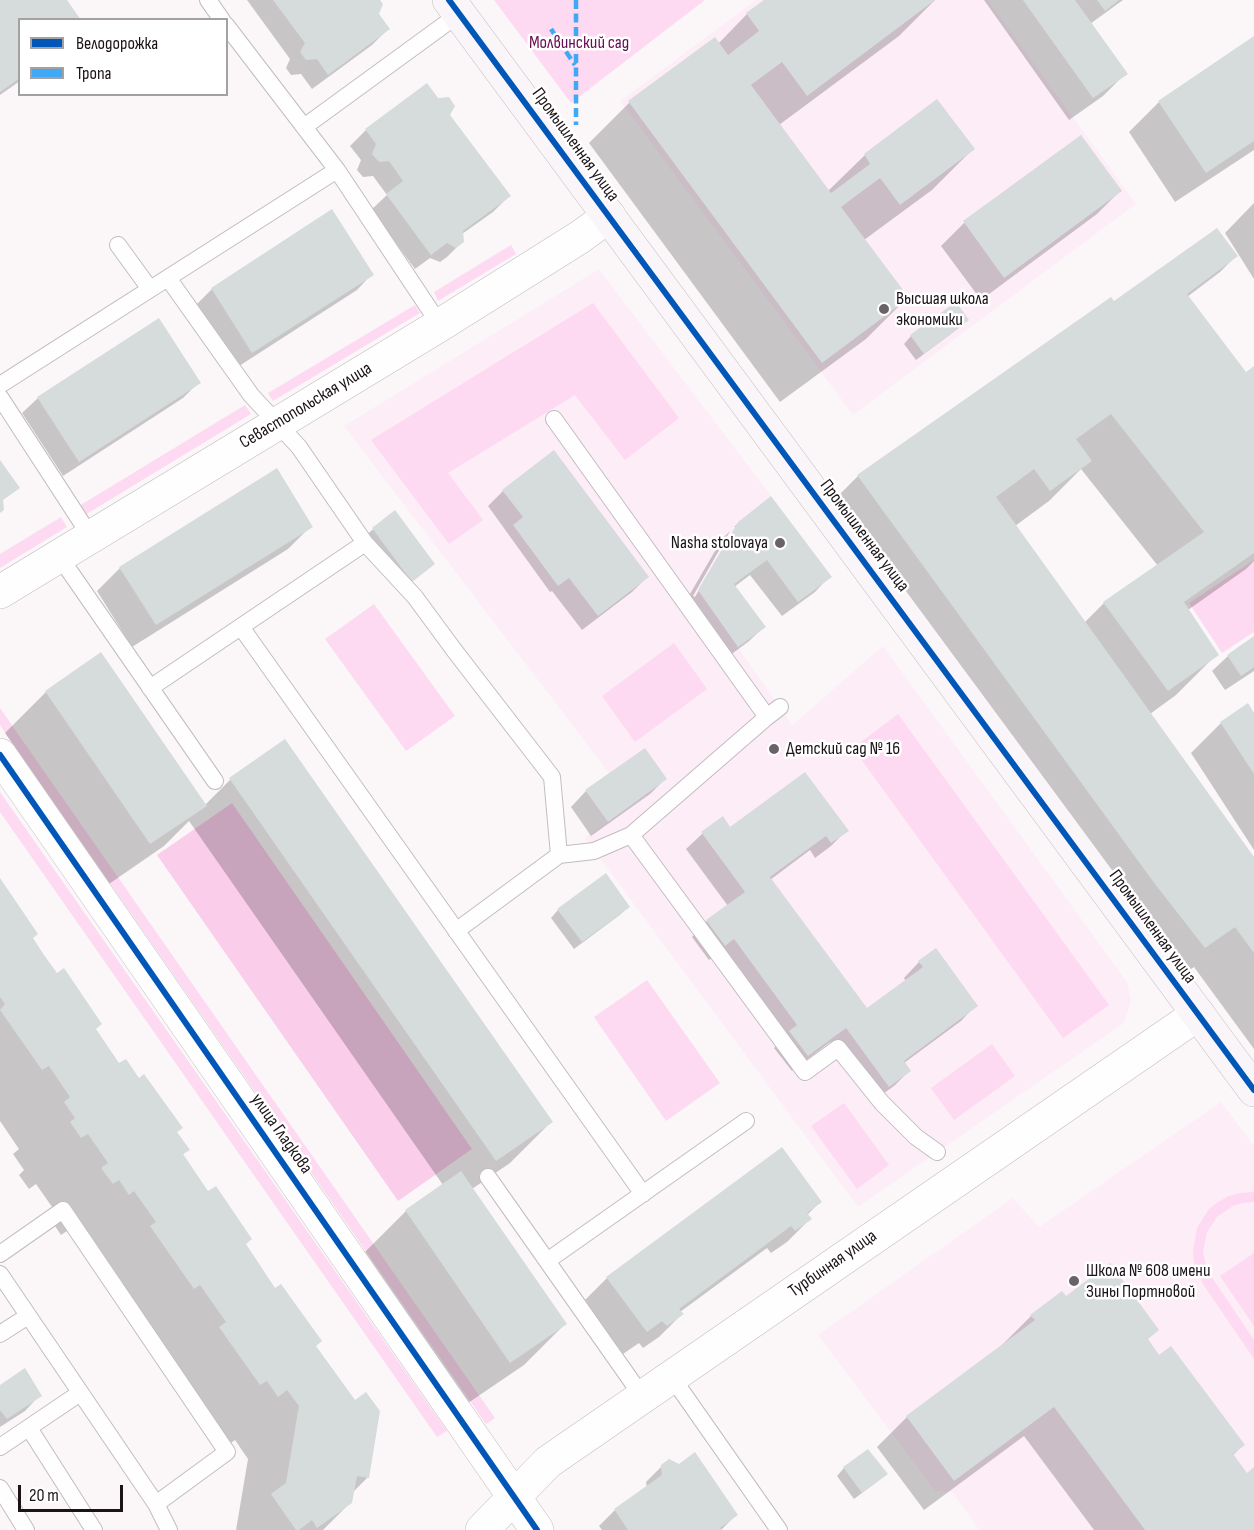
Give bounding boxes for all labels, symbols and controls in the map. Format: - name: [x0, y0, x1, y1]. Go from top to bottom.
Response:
- legend: [18, 18, 228, 96]
- park label: Молвинский сад: [529, 32, 629, 54]
- text: Велодорожка: [76, 33, 158, 54]
- text: Тропа: [76, 63, 112, 84]
- street label: Промышленная улица: [527, 84, 623, 206]
- place label: Высшая школа экономики: [896, 288, 989, 330]
- marker: Высшая школа экономики: [877, 302, 891, 316]
- street label: Севастопольская улица: [236, 358, 376, 454]
- street label: Промышленная улица: [815, 476, 913, 596]
- place label: Nasha stolovaya: [671, 532, 768, 554]
- marker: Nasha stolovaya: [773, 536, 787, 550]
- place label: Детский сад № 16: [786, 738, 900, 760]
- marker: Детский сад № 16: [767, 742, 781, 756]
- street label: Промышленная улица: [1104, 866, 1200, 988]
- street label: улица Гладкова: [246, 1090, 316, 1178]
- street label: Турбинная улица: [785, 1226, 881, 1302]
- place label: Школа № 608 имени Зины Портновой: [1086, 1260, 1210, 1302]
- marker: Школа № 608 имени Зины Портновой: [1067, 1274, 1081, 1288]
- scale bar: [21, 1473, 126, 1511]
- text: 20 m: [29, 1485, 59, 1506]

